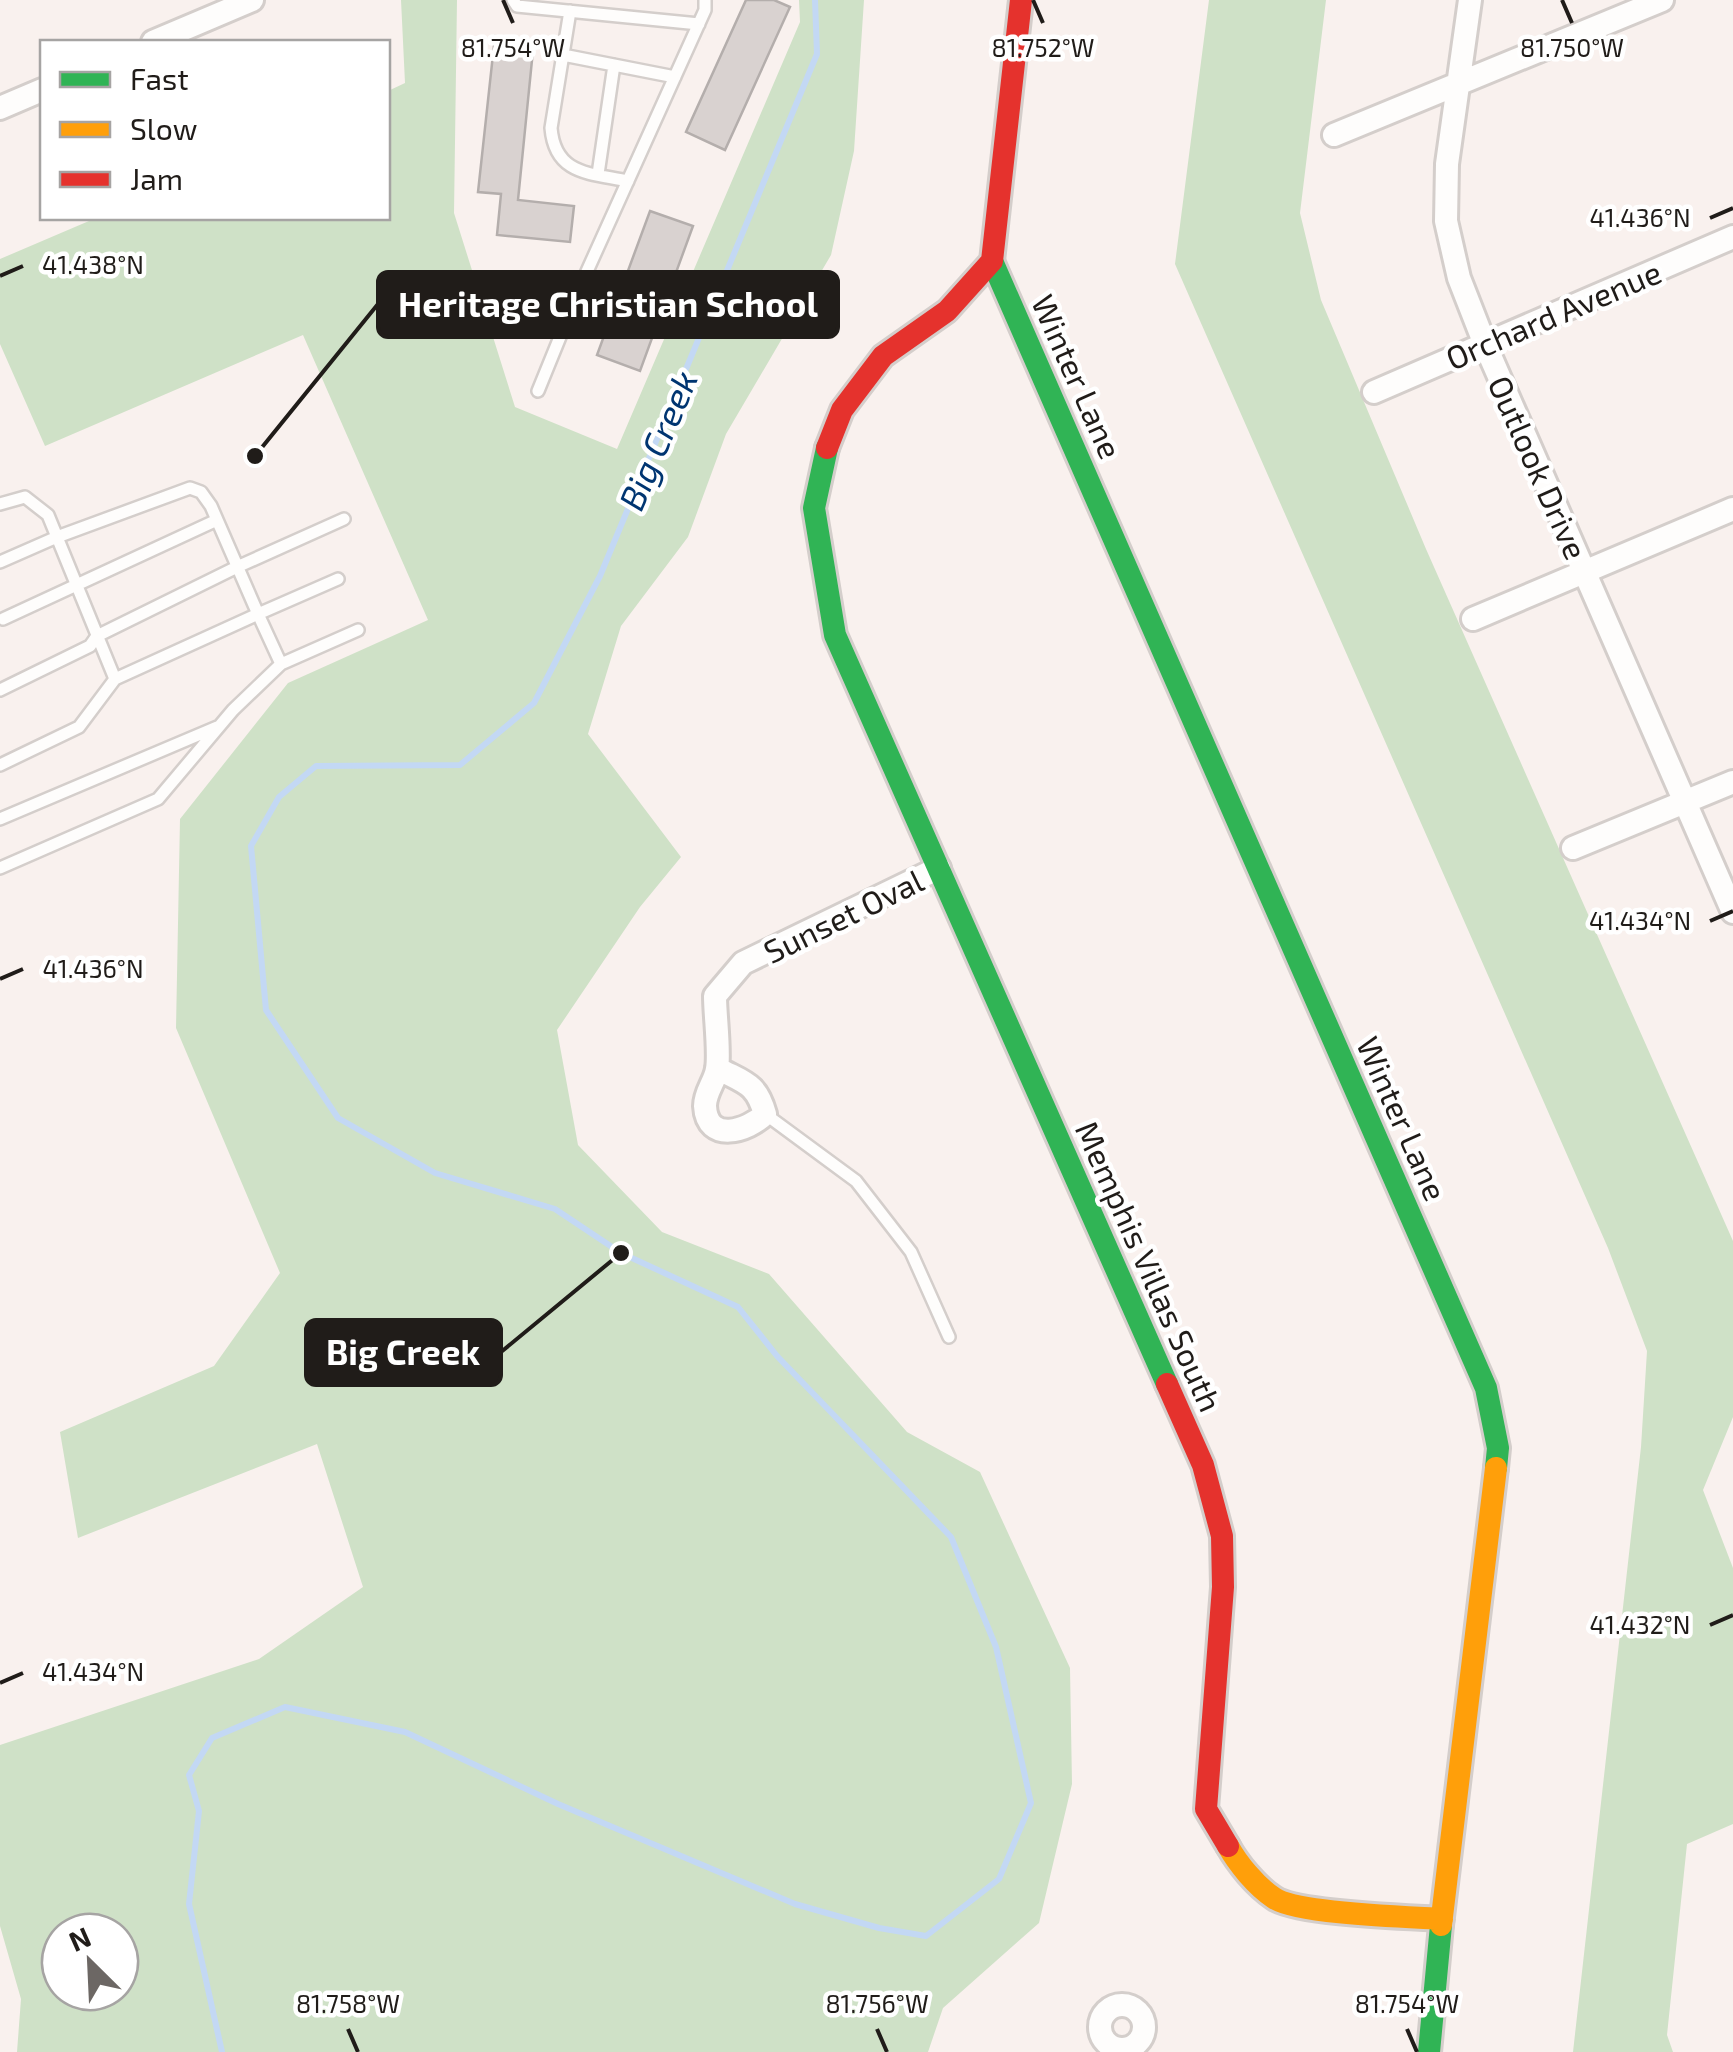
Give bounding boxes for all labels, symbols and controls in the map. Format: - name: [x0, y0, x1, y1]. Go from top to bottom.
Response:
- text: 81.754°W: [461, 32, 565, 62]
- text: 81.752°W: [992, 32, 1094, 62]
- text: 81.750°W: [1520, 32, 1624, 62]
- legend: [40, 40, 390, 220]
- text: Fast: [130, 60, 189, 96]
- text: Slow: [130, 110, 197, 146]
- text: Jam: [130, 160, 183, 196]
- text: 41.436°N: [1589, 202, 1691, 232]
- text: 41.438°N: [42, 249, 144, 279]
- street label: Orchard Avenue: [1440, 252, 1666, 376]
- callout: Heritage Christian School: [378, 272, 838, 337]
- text: Heritage Christian School: [398, 282, 818, 324]
- street label: Winter Lane: [1025, 288, 1131, 464]
- water label: Big Creek: [609, 364, 705, 516]
- street label: Outlook Drive: [1482, 369, 1596, 565]
- street label: Sunset Oval: [757, 860, 929, 970]
- text: 41.434°N: [1589, 905, 1691, 935]
- text: 41.436°N: [42, 953, 144, 983]
- street label: Winter Lane: [1350, 1030, 1456, 1206]
- street label: Memphis Villas South: [1069, 1115, 1231, 1417]
- callout: Big Creek: [306, 1320, 501, 1385]
- text: Big Creek: [326, 1330, 481, 1372]
- text: 41.432°N: [1590, 1609, 1690, 1639]
- text: 41.434°N: [42, 1656, 144, 1686]
- north arrow: [40, 1912, 140, 2012]
- text: N: [63, 1919, 96, 1958]
- text: 81.758°W: [296, 1988, 400, 2018]
- text: 81.756°W: [825, 1988, 929, 2018]
- text: 81.754°W: [1355, 1988, 1459, 2018]

